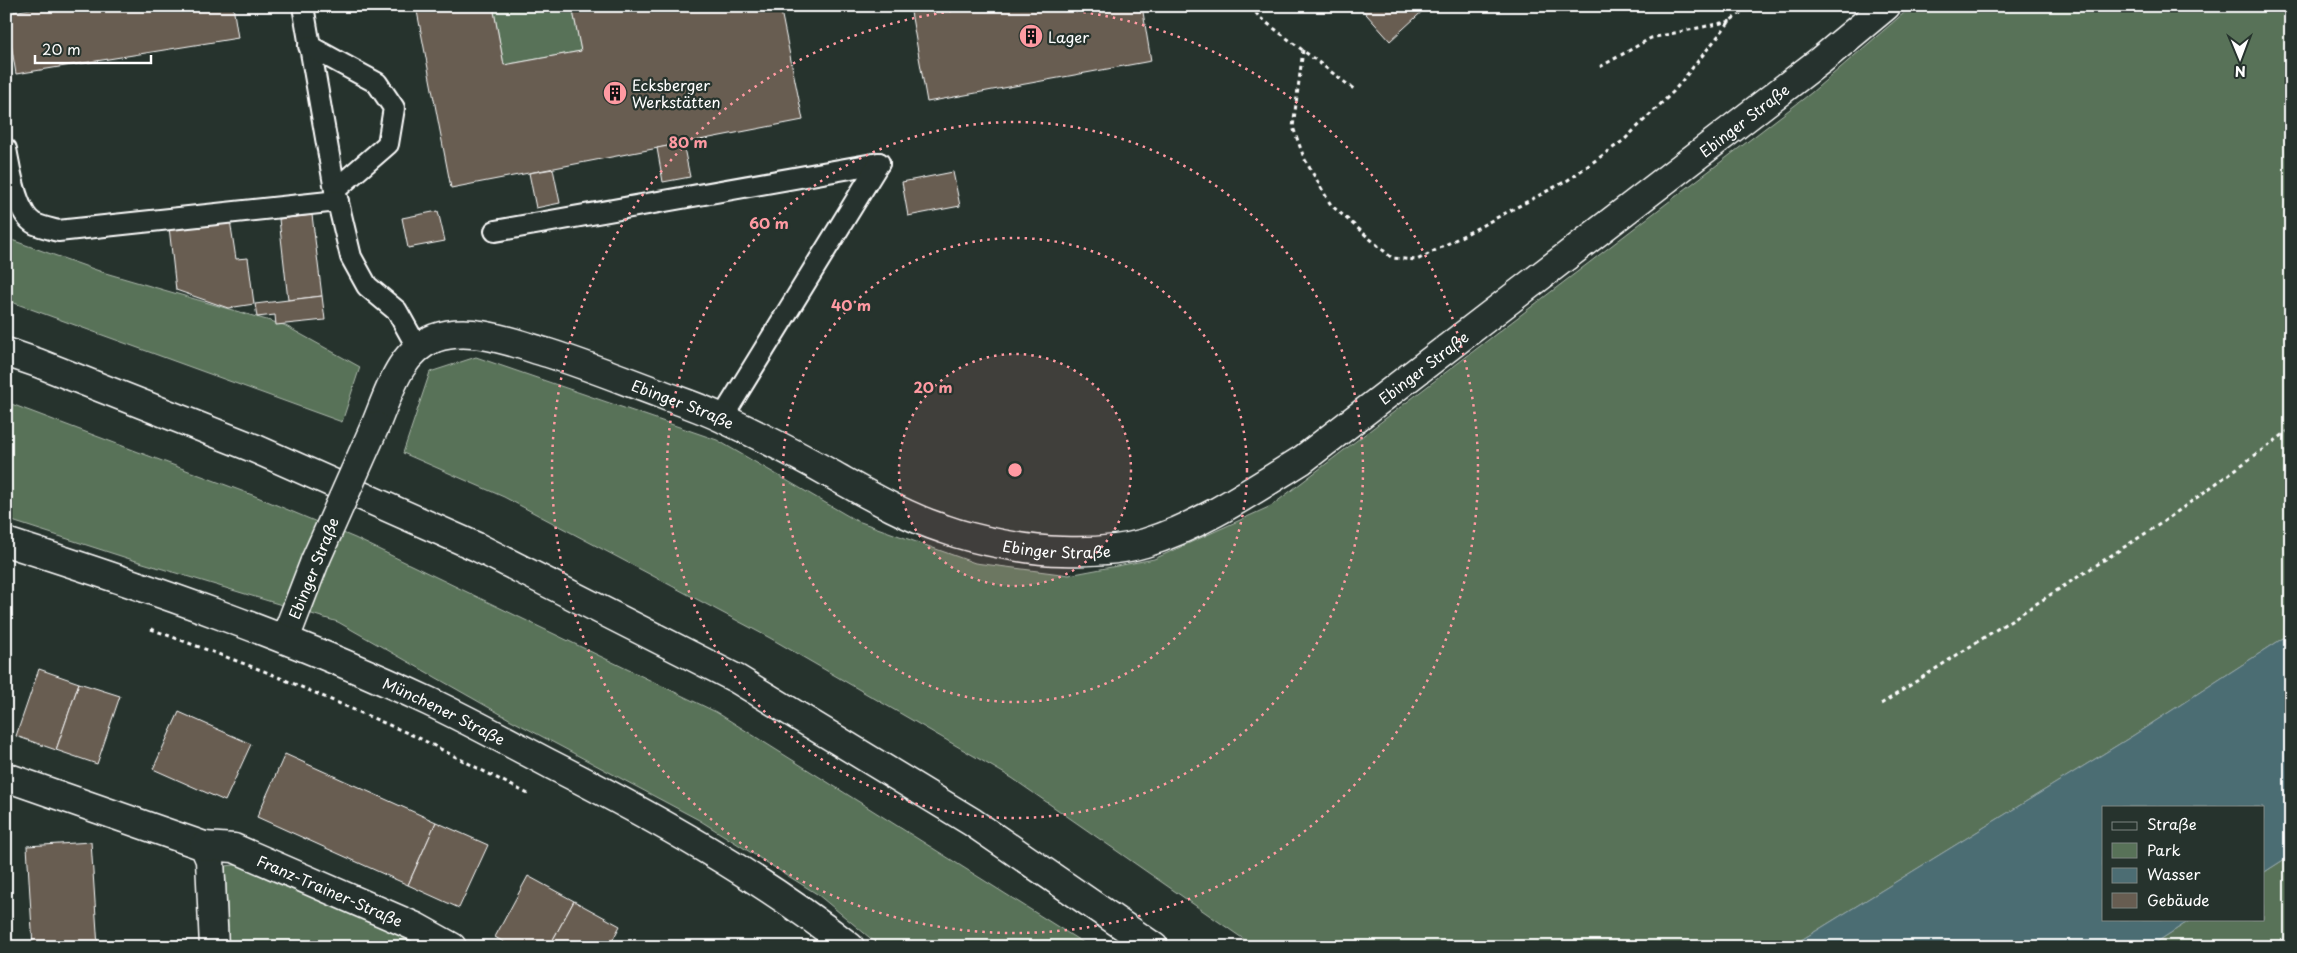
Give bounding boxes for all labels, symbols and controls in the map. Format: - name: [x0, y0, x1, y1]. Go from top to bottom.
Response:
- building icon: Lager: [1018, 23, 1044, 49]
- place label: Lager: [1048, 25, 1089, 48]
- scale bar: [35, 32, 151, 64]
- north arrow: [2214, 32, 2264, 82]
- text: 20 m: [42, 37, 81, 60]
- text: N: [2235, 61, 2246, 82]
- place label: Ecksberger Werkstätten: [632, 73, 721, 113]
- street label: Ebinger Straße: [1694, 77, 1794, 162]
- building icon: Ecksberger Werkstätten: [602, 80, 628, 106]
- text: 80 m: [668, 130, 708, 153]
- text: 60 m: [749, 211, 789, 234]
- text: 40 m: [831, 293, 871, 316]
- street label: Ebinger Straße: [1373, 325, 1473, 409]
- street label: Ebinger Straße: [629, 373, 738, 434]
- text: 20 m: [914, 375, 952, 398]
- centre of rings: [1006, 461, 1024, 479]
- street label: Ebinger Straße: [282, 514, 344, 622]
- street label: Ebinger Straße: [1001, 533, 1112, 563]
- street label: Münchener Straße: [380, 671, 510, 750]
- legend: [2102, 806, 2264, 920]
- text: Straße: [2147, 812, 2197, 835]
- text: Park: [2147, 838, 2181, 861]
- street label: Franz-Trainer-Straße: [254, 848, 407, 932]
- text: Wasser: [2147, 862, 2200, 885]
- text: Gebäude: [2147, 888, 2209, 911]

